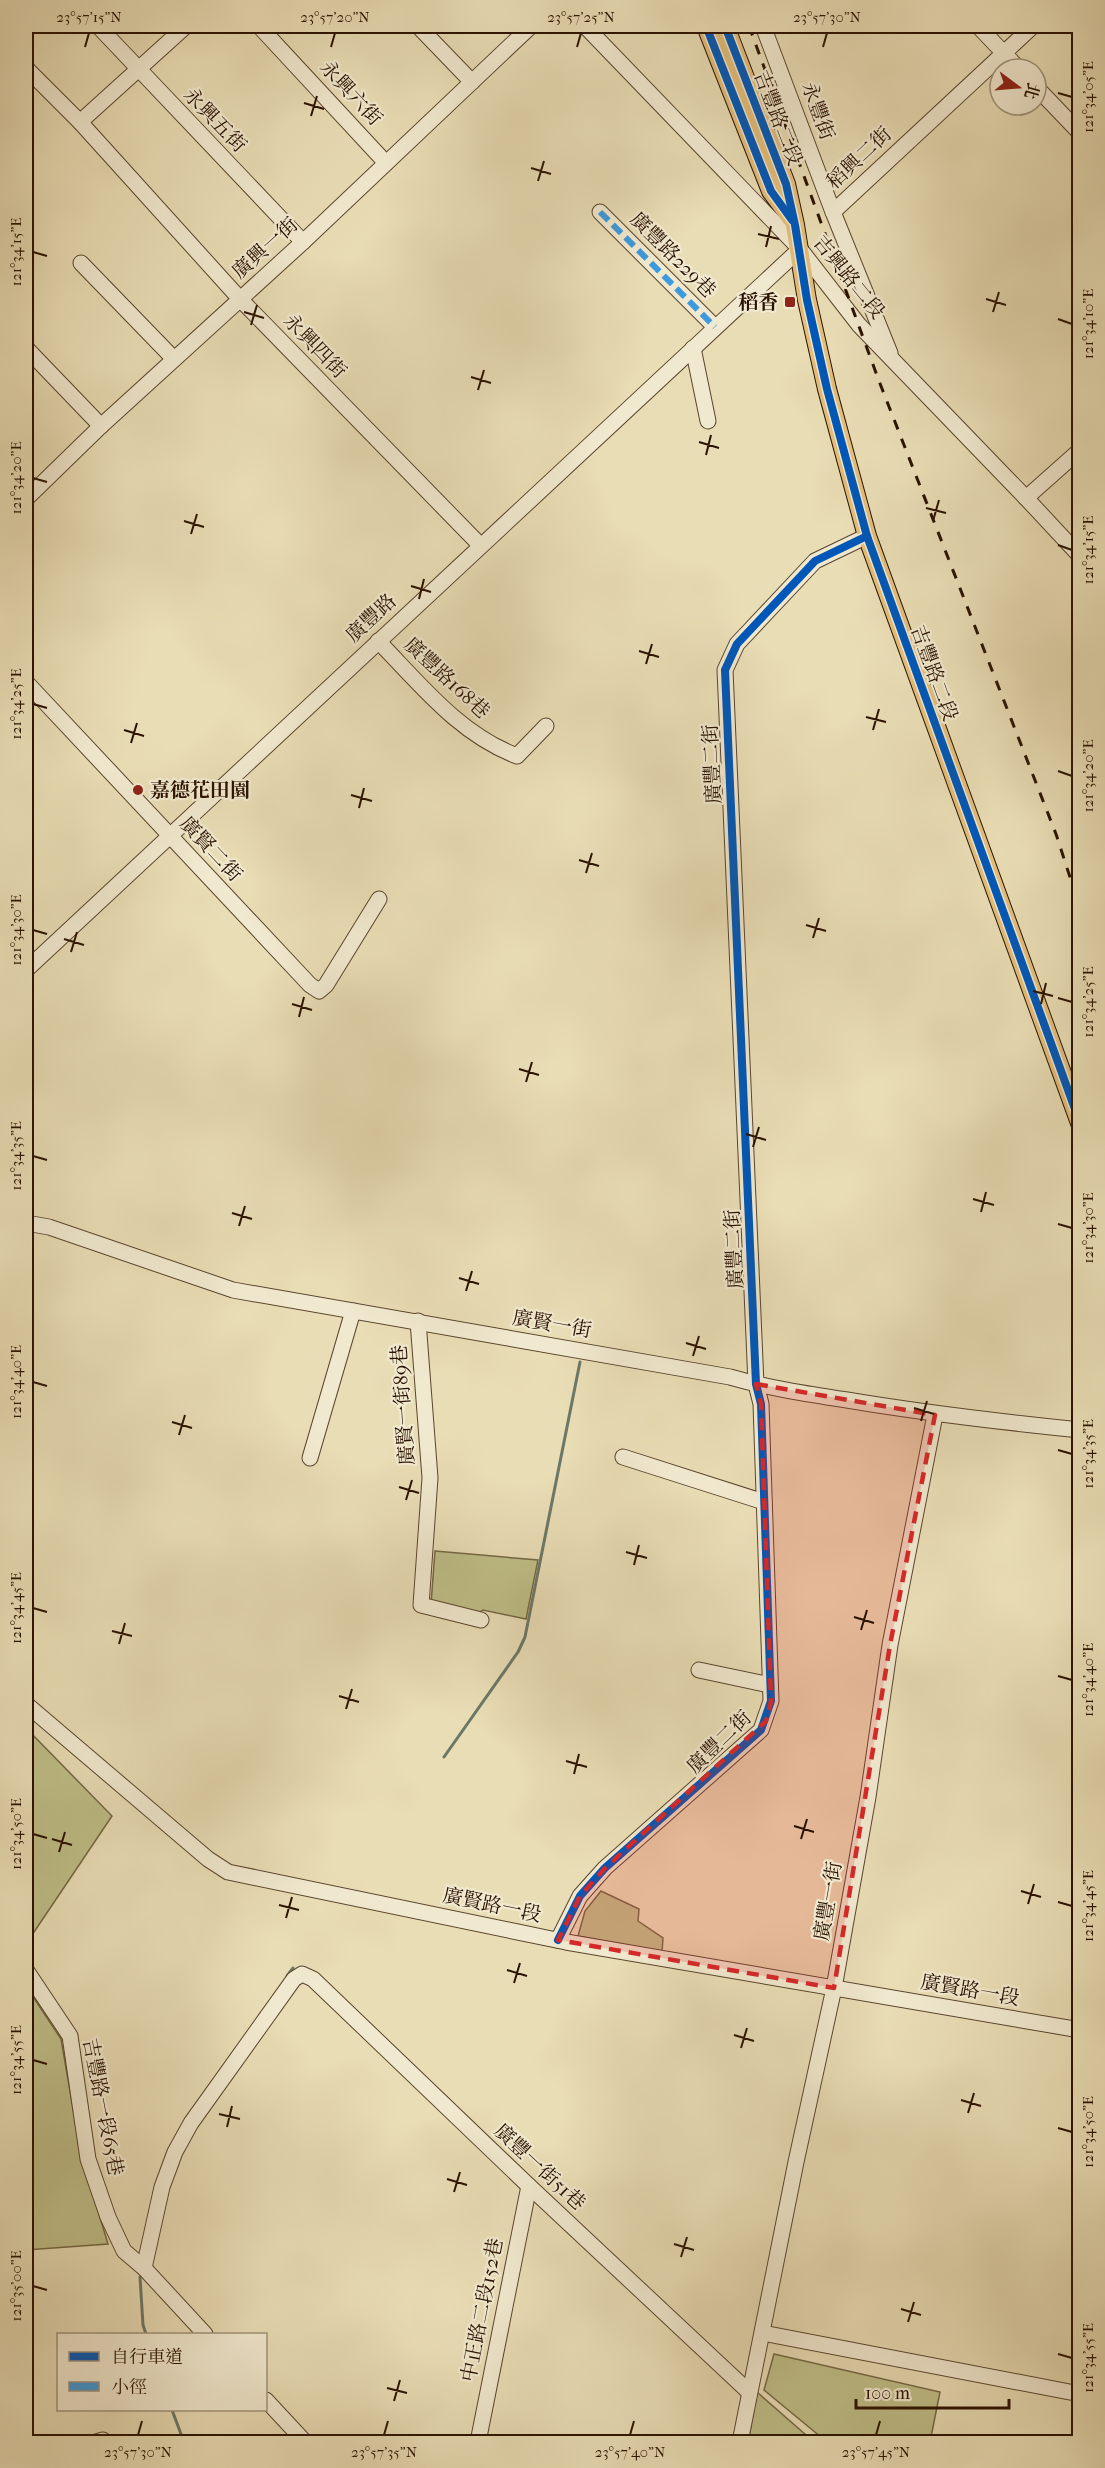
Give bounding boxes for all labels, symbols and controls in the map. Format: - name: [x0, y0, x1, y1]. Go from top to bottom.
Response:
- text: 23°57'15"N: [56, 8, 122, 26]
- text: 23°57'20"N: [300, 8, 370, 26]
- text: 23°57'25"N: [547, 8, 615, 26]
- text: 23°57'30"N: [793, 8, 862, 26]
- street label: 永興六街: [315, 56, 387, 130]
- north arrow: [988, 57, 1048, 117]
- text: 121°34'05"E: [1079, 61, 1097, 133]
- street label: 吉豐路二段: [749, 67, 807, 169]
- street label: 永豐街: [797, 79, 839, 143]
- text: 北: [1021, 81, 1043, 101]
- street label: 永興五街: [179, 83, 251, 157]
- street label: 稻興二街: [822, 122, 896, 194]
- street label: 廣豐路229巷: [626, 208, 720, 302]
- street label: 廣興一街: [228, 213, 302, 283]
- text: 121°34'15"E: [7, 218, 25, 286]
- street label: 吉興路二段: [809, 231, 889, 323]
- text: 121°34'10"E: [1079, 289, 1097, 359]
- place label: 稻香: [738, 291, 778, 314]
- marker: 稻香: [783, 295, 797, 309]
- street label: 永興四街: [279, 309, 351, 383]
- text: 121°34'20"E: [7, 441, 25, 515]
- text: 121°34'15"E: [1079, 516, 1097, 584]
- street label: 廣豐路: [341, 589, 401, 647]
- street label: 吉豐路二段: [906, 622, 962, 724]
- street label: 廣豐路168巷: [400, 633, 494, 723]
- text: 121°34'25"E: [7, 668, 25, 740]
- street label: 廣豐二街: [698, 723, 726, 805]
- text: 121°34'20"E: [1079, 739, 1097, 813]
- place label: 嘉德花田園: [150, 779, 250, 802]
- marker: 嘉德花田園: [131, 783, 145, 797]
- street label: 廣賢二街: [175, 812, 247, 886]
- text: 121°34'30"E: [7, 894, 25, 966]
- text: 121°34'25"E: [1079, 966, 1097, 1038]
- text: 121°34'35"E: [7, 1121, 25, 1191]
- text: 121°34'30"E: [1079, 1192, 1097, 1264]
- street label: 廣豐二街: [720, 1208, 748, 1290]
- street label: 廣賢一街: [511, 1306, 593, 1342]
- street label: 廣賢一街89巷: [387, 1344, 419, 1466]
- text: 121°34'40"E: [7, 1345, 25, 1419]
- text: 121°34'35"E: [1079, 1419, 1097, 1489]
- text: 121°34'45"E: [7, 1572, 25, 1644]
- text: 121°34'40"E: [1079, 1643, 1097, 1717]
- street label: 廣豐二街: [682, 1706, 756, 1778]
- text: 121°34'50"E: [7, 1798, 25, 1870]
- street label: 廣豐一街: [810, 1860, 846, 1942]
- text: 121°34'45"E: [1079, 1870, 1097, 1942]
- street label: 廣賢路一段: [441, 1883, 543, 1927]
- street label: 廣賢路一段: [919, 1970, 1021, 2010]
- text: 121°34'55"E: [7, 2025, 25, 2095]
- street label: 吉豐路一段65巷: [78, 2036, 128, 2178]
- text: 121°34'50"E: [1079, 2096, 1097, 2168]
- street label: 廣豐一街51巷: [490, 2119, 590, 2215]
- street label: 中正路二段152巷: [457, 2236, 507, 2384]
- text: 121°35'00"E: [7, 2250, 25, 2322]
- text: 121°34'55"E: [1079, 2323, 1097, 2393]
- legend: [57, 2333, 267, 2411]
- text: 自行車道: [111, 2347, 183, 2368]
- scale bar: [856, 2372, 1009, 2410]
- text: 小徑: [111, 2377, 147, 2398]
- text: 100 m: [865, 2383, 910, 2404]
- text: 23°57'30"N: [104, 2443, 173, 2461]
- text: 23°57'35"N: [351, 2443, 418, 2461]
- text: 23°57'40"N: [595, 2443, 666, 2461]
- text: 23°57'45"N: [842, 2443, 911, 2461]

